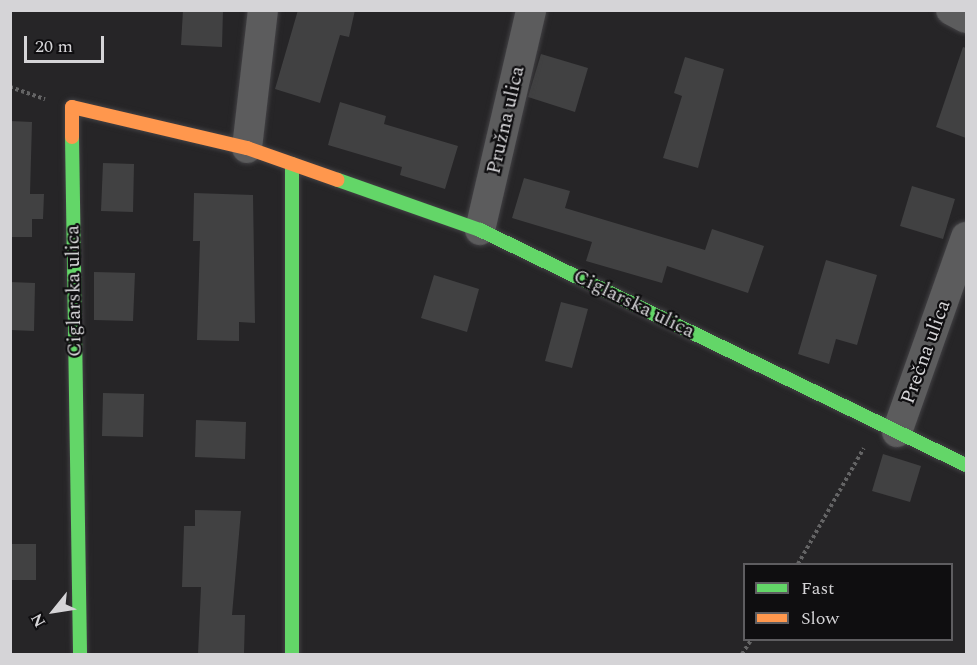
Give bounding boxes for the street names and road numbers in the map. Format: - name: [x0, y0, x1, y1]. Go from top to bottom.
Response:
- street label: Pružna ulica: [482, 64, 530, 176]
- street label: Ciglarska ulica: [61, 225, 87, 357]
- street label: Ciglarska ulica: [569, 264, 699, 344]
- street label: Prečna ulica: [896, 297, 956, 407]

